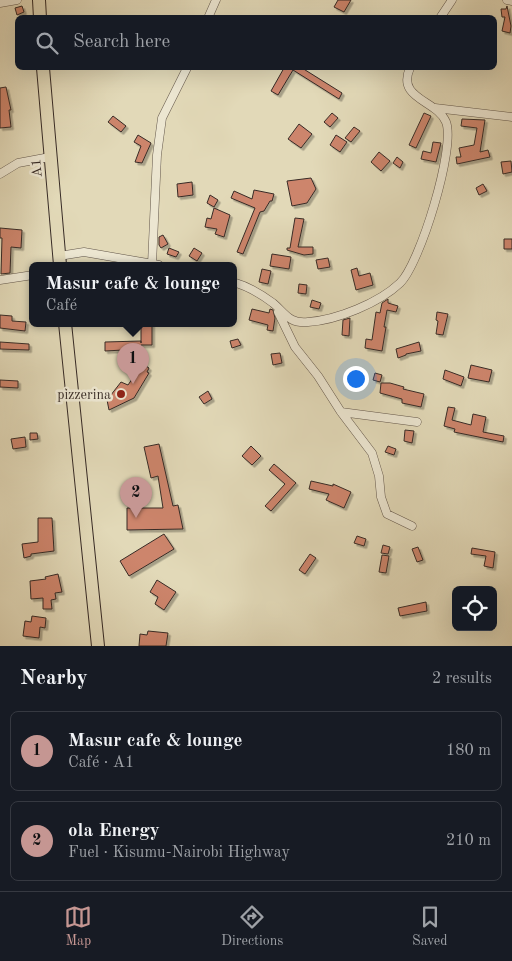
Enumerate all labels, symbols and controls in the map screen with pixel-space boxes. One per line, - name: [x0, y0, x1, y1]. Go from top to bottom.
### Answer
- search box: [15, 15, 497, 70]
- icon: search: [33, 29, 61, 57]
- text: Search here: [73, 33, 170, 52]
- street label: A1: [29, 158, 45, 178]
- popup: [29, 262, 237, 327]
- text: Masur cafe & lounge: [46, 275, 220, 294]
- text: Café: [46, 298, 77, 314]
- pin: 1: [117, 343, 149, 384]
- your location: [343, 366, 369, 392]
- place label: pizzerina: [57, 388, 111, 402]
- marker: pizzerina: [115, 388, 127, 400]
- pin: 2: [120, 477, 152, 518]
- map controls: [452, 586, 497, 631]
- button: locate: [452, 586, 497, 631]
- text: Nearby: [20, 668, 88, 689]
- text: 2 results: [432, 671, 492, 687]
- text: Masur cafe & lounge: [68, 732, 242, 751]
- text: 1: [32, 743, 42, 759]
- text: 180 m: [446, 743, 491, 759]
- text: Café · A1: [68, 755, 134, 771]
- text: ola Energy: [68, 822, 160, 841]
- text: 2: [32, 833, 42, 849]
- text: 210 m: [446, 833, 491, 849]
- text: Fuel · Kisumu-Nairobi Highway: [68, 845, 290, 861]
- tab: Map: [64, 903, 92, 950]
- tab: Directions: [221, 903, 283, 950]
- tab: Saved: [412, 903, 448, 950]

